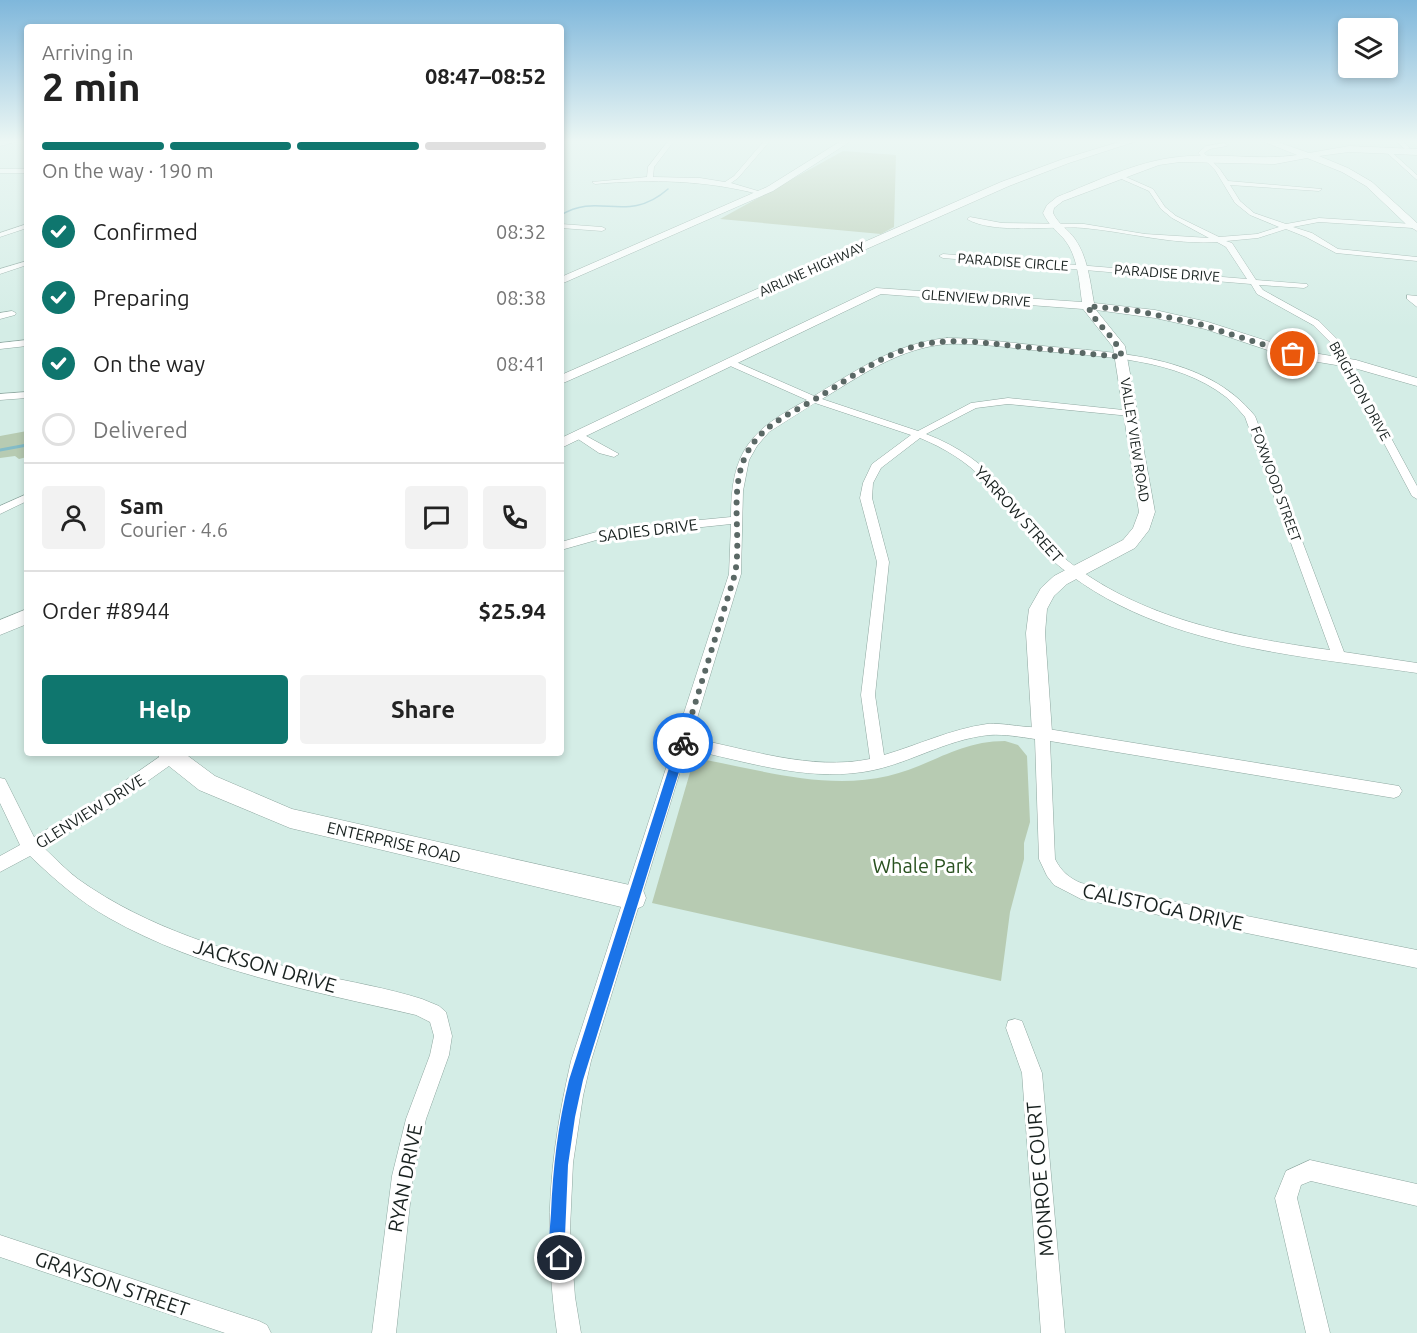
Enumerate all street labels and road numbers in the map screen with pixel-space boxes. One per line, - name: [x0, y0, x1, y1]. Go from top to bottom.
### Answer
- street label: AIRLINE HIGHWAY: [756, 238, 868, 300]
- street label: PARADISE CIRCLE: [957, 250, 1069, 274]
- street label: PARADISE DRIVE: [1114, 261, 1221, 285]
- street label: GLENVIEW DRIVE: [921, 286, 1031, 310]
- street label: BRIGHTON DRIVE: [1326, 339, 1394, 443]
- street label: VALLEY VIEW ROAD: [1117, 377, 1153, 503]
- street label: FOXWOOD STREET: [1248, 424, 1304, 544]
- street label: YARROW STREET: [971, 462, 1067, 566]
- street label: SADIES DRIVE: [597, 515, 699, 545]
- street label: GLENVIEW DRIVE: [32, 770, 148, 852]
- street label: ENTERPRISE ROAD: [325, 818, 463, 866]
- street label: CALISTOGA DRIVE: [1080, 878, 1246, 935]
- street label: JACKSON DRIVE: [191, 934, 339, 997]
- street label: MONROE COURT: [1021, 1100, 1058, 1258]
- street label: RYAN DRIVE: [383, 1122, 426, 1234]
- street label: GRAYSON STREET: [32, 1246, 192, 1321]

